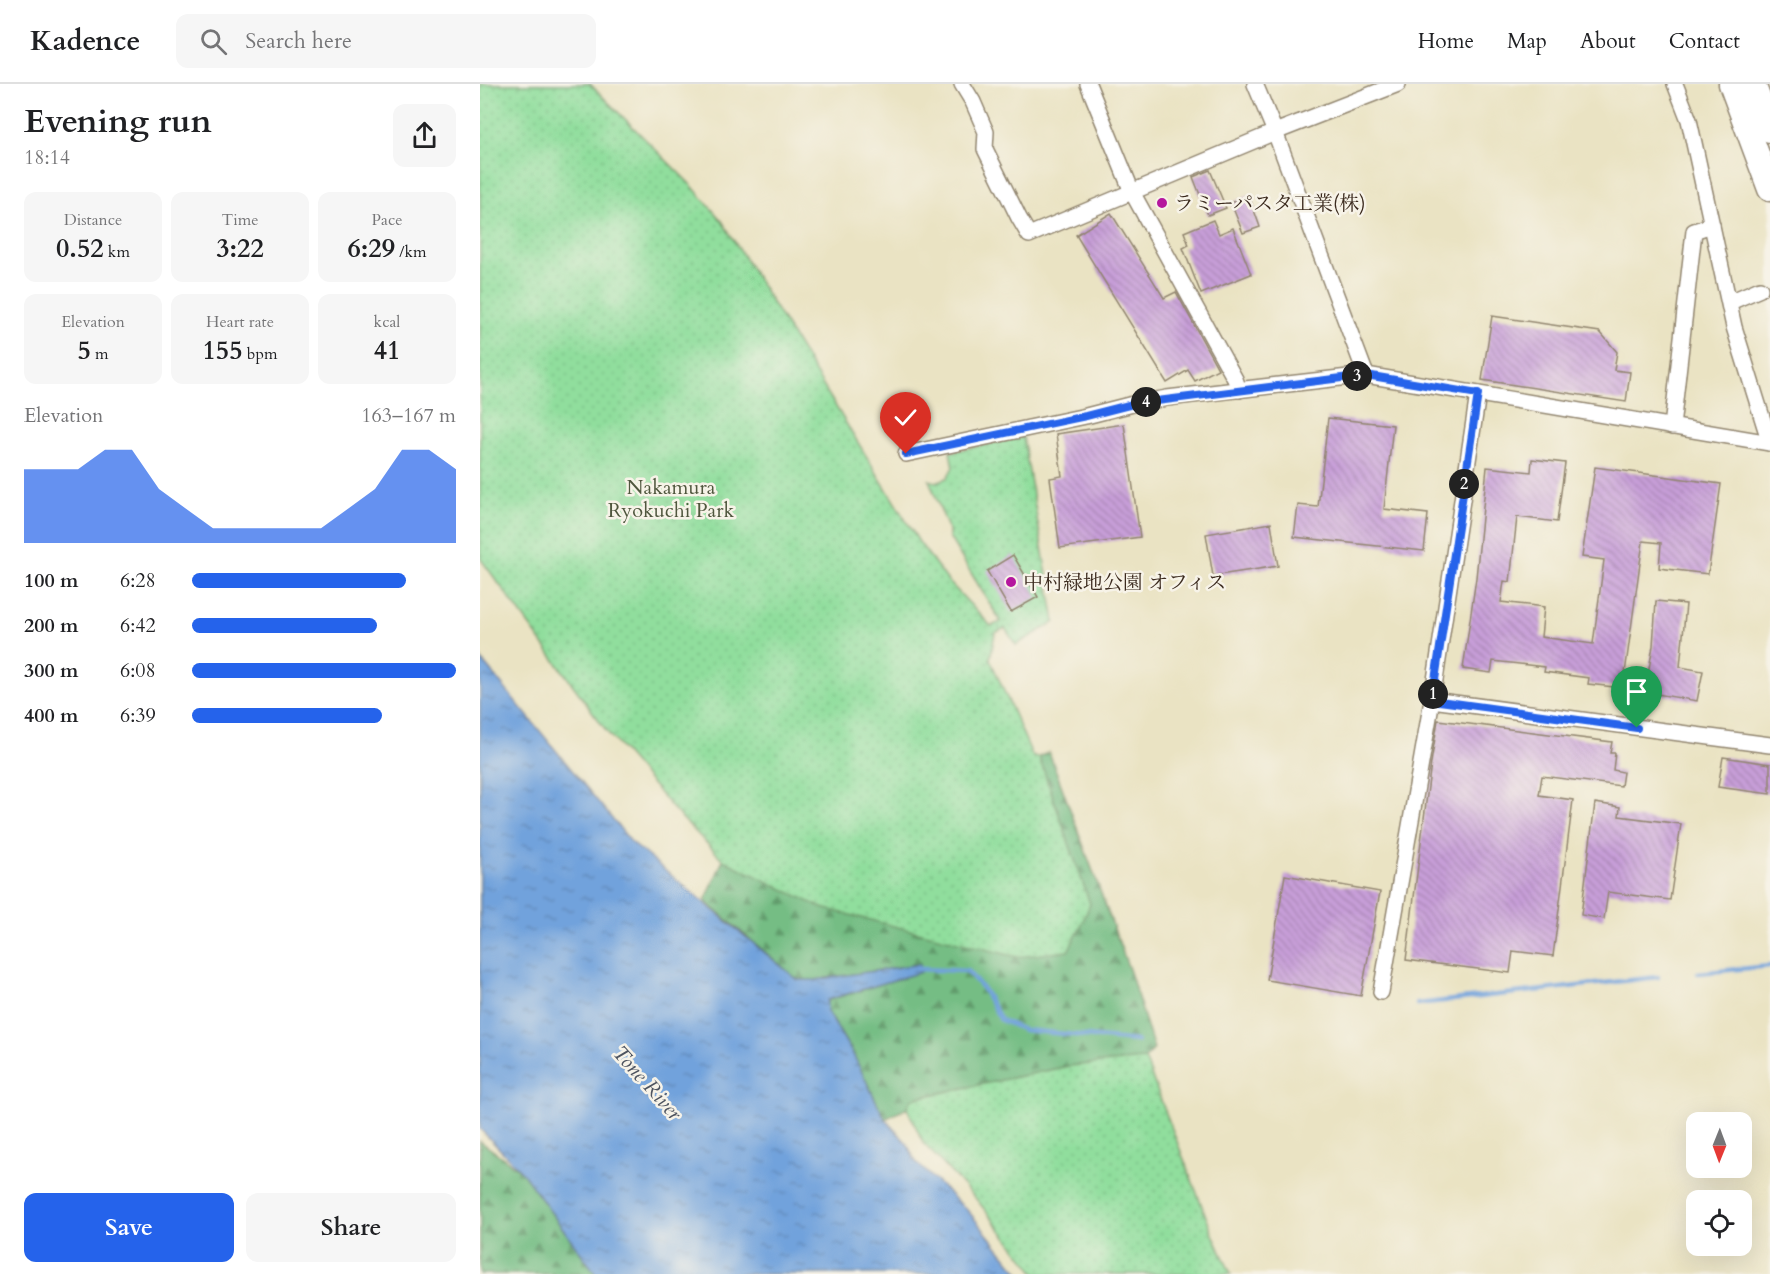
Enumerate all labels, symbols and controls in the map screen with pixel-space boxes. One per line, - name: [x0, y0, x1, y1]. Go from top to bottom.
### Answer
- search box: [176, 14, 596, 68]
- text: Kadence: [30, 22, 140, 60]
- icon: search: [197, 25, 230, 58]
- text: Search here: [245, 26, 352, 56]
- text: Home: [1418, 27, 1474, 56]
- text: Map: [1507, 27, 1547, 56]
- text: About: [1580, 27, 1636, 56]
- text: Contact: [1669, 27, 1740, 56]
- text: Evening run: [24, 99, 212, 144]
- button: share: [393, 104, 456, 167]
- text: 18:14: [24, 144, 70, 171]
- place label: ラミーパスタ工業(株): [1174, 190, 1366, 217]
- marker: ラミーパスタ工業(株): [1155, 196, 1169, 210]
- text: Distance: [64, 209, 122, 231]
- text: Time: [221, 209, 259, 231]
- text: Pace: [372, 209, 402, 231]
- text: 0.52: [56, 231, 104, 266]
- text: 3:22: [216, 231, 264, 266]
- text: 6:29: [347, 231, 395, 266]
- text: km: [104, 241, 130, 263]
- text: /km: [395, 241, 427, 263]
- text: Elevation: [61, 311, 125, 333]
- text: Heart rate: [206, 311, 274, 333]
- text: kcal: [374, 311, 400, 333]
- text: 5: [77, 333, 91, 368]
- text: 155: [203, 333, 243, 368]
- text: 41: [374, 333, 400, 368]
- text: m: [91, 343, 109, 365]
- text: bpm: [243, 343, 277, 365]
- pin: 3: [1342, 361, 1372, 391]
- text: 3: [1353, 365, 1361, 387]
- pin: 4: [1131, 387, 1161, 417]
- text: 4: [1142, 391, 1150, 413]
- pin: [880, 392, 931, 454]
- icon: check: [889, 401, 922, 434]
- text: Elevation: [24, 402, 103, 429]
- text: 163–167 m: [361, 402, 456, 429]
- pin: 2: [1449, 469, 1479, 499]
- text: 2: [1460, 473, 1468, 495]
- park label: Nakamura Ryokuchi Park: [608, 474, 735, 524]
- text: 100 m: [24, 567, 79, 594]
- text: 6:28: [120, 567, 156, 594]
- place label: 中村緑地公園 オフィス: [1023, 569, 1226, 596]
- marker: 中村緑地公園 オフィス: [1004, 575, 1018, 589]
- text: 200 m: [24, 612, 79, 639]
- text: 6:42: [120, 612, 156, 639]
- text: 300 m: [24, 657, 79, 684]
- text: 6:08: [120, 657, 156, 684]
- pin: [1611, 666, 1662, 728]
- icon: arrive: [1620, 675, 1653, 708]
- pin: 1: [1418, 679, 1448, 709]
- text: 1: [1429, 683, 1437, 705]
- text: 400 m: [24, 702, 79, 729]
- text: 6:39: [120, 702, 156, 729]
- water label: Tone River: [606, 1039, 689, 1127]
- north arrow: [1686, 1112, 1752, 1178]
- map controls: [1686, 1112, 1752, 1256]
- button: locate: [1686, 1190, 1752, 1256]
- button: Save: [24, 1193, 234, 1262]
- button: Share: [246, 1193, 456, 1262]

